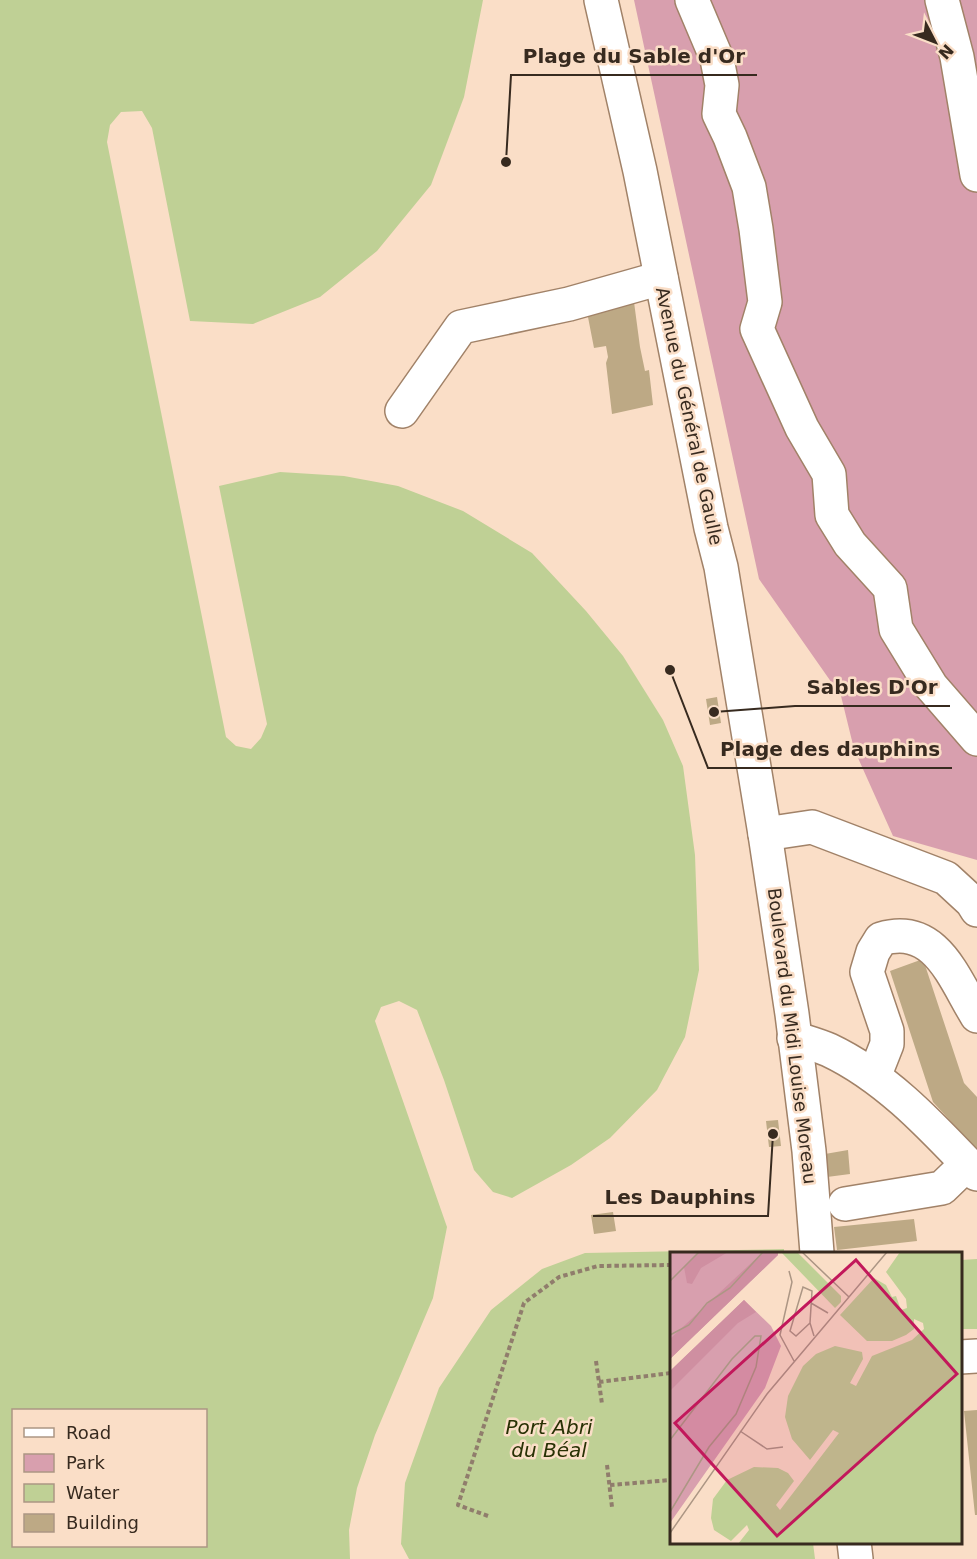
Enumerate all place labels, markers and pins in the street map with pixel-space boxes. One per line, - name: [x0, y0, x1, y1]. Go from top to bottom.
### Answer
- callout: Plage du Sable d'Or: [511, 37, 757, 75]
- callout: Sables D'Or: [795, 668, 950, 706]
- callout: Plage des dauphins: [708, 730, 952, 768]
- callout: Les Dauphins: [593, 1178, 768, 1216]

